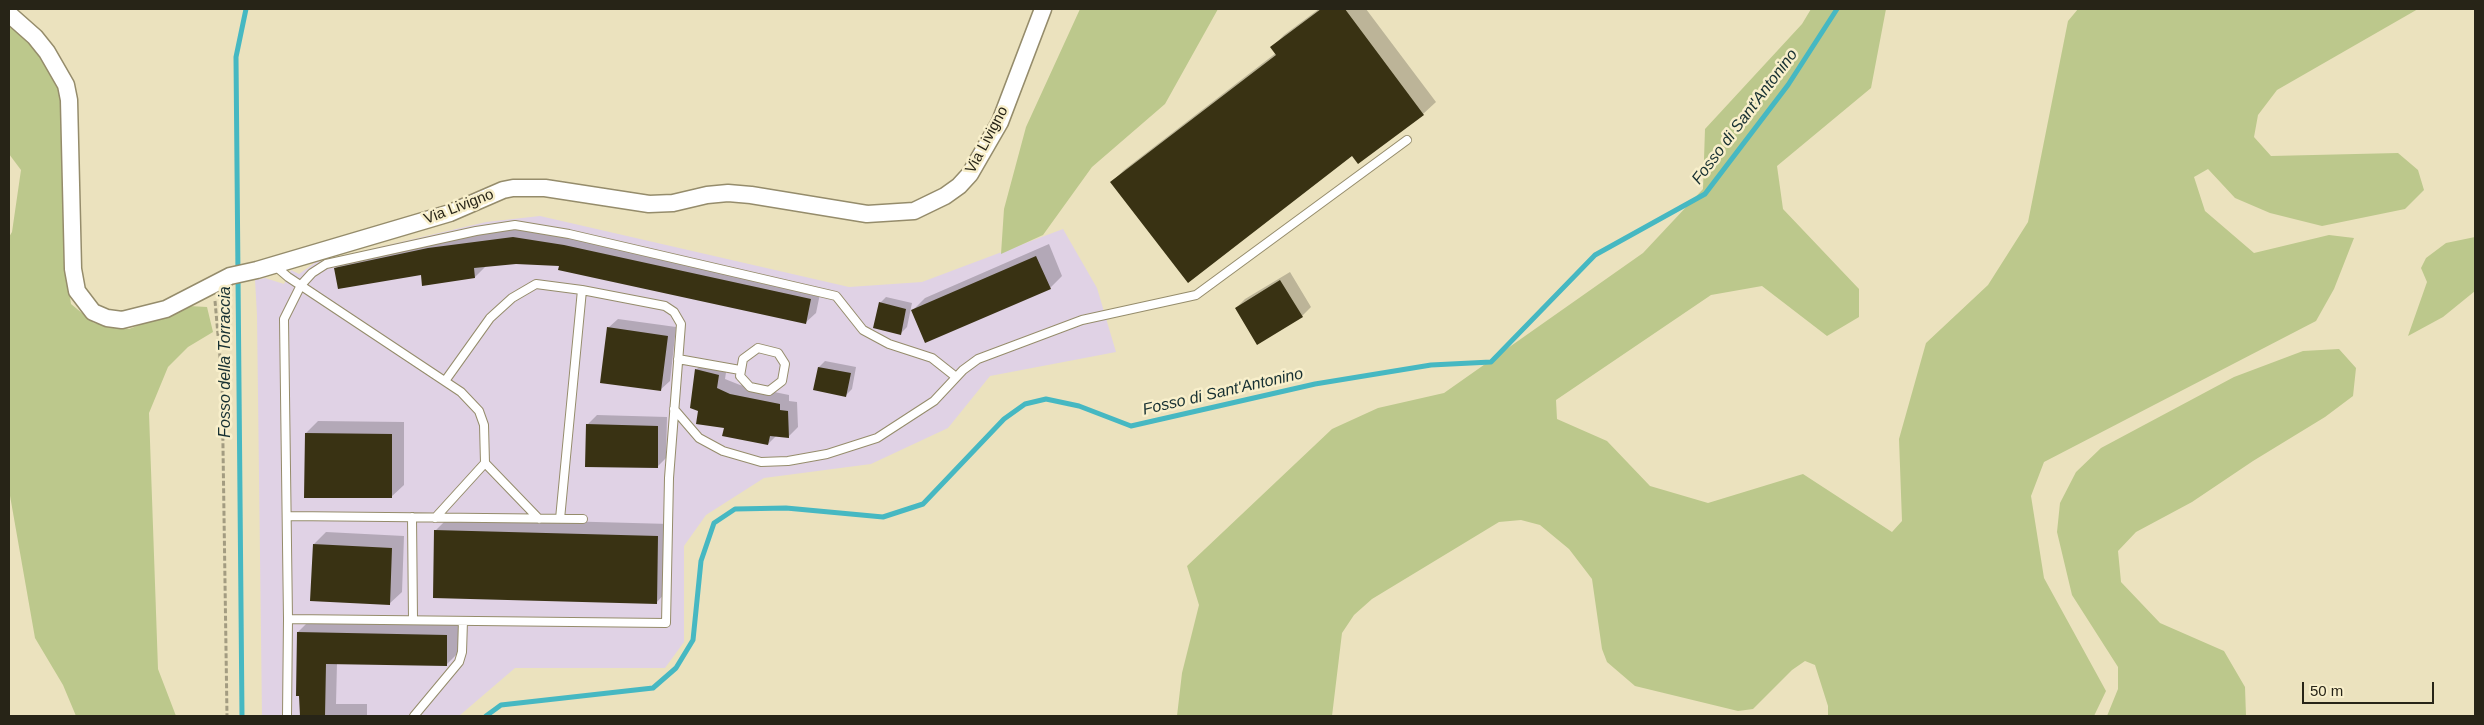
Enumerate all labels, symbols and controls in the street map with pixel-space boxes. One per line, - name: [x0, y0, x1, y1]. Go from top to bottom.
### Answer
- water label: Fosso di Sant'Antonino: [1688, 46, 1802, 188]
- street label: Via Livigno: [962, 103, 1012, 177]
- street label: Via Livigno: [422, 185, 496, 229]
- water label: Fosso della Torraccia: [216, 286, 236, 438]
- water label: Fosso di Sant'Antonino: [1141, 364, 1305, 420]
- scale bar: [2304, 672, 2436, 704]
- text: 50 m: [2310, 682, 2343, 699]

